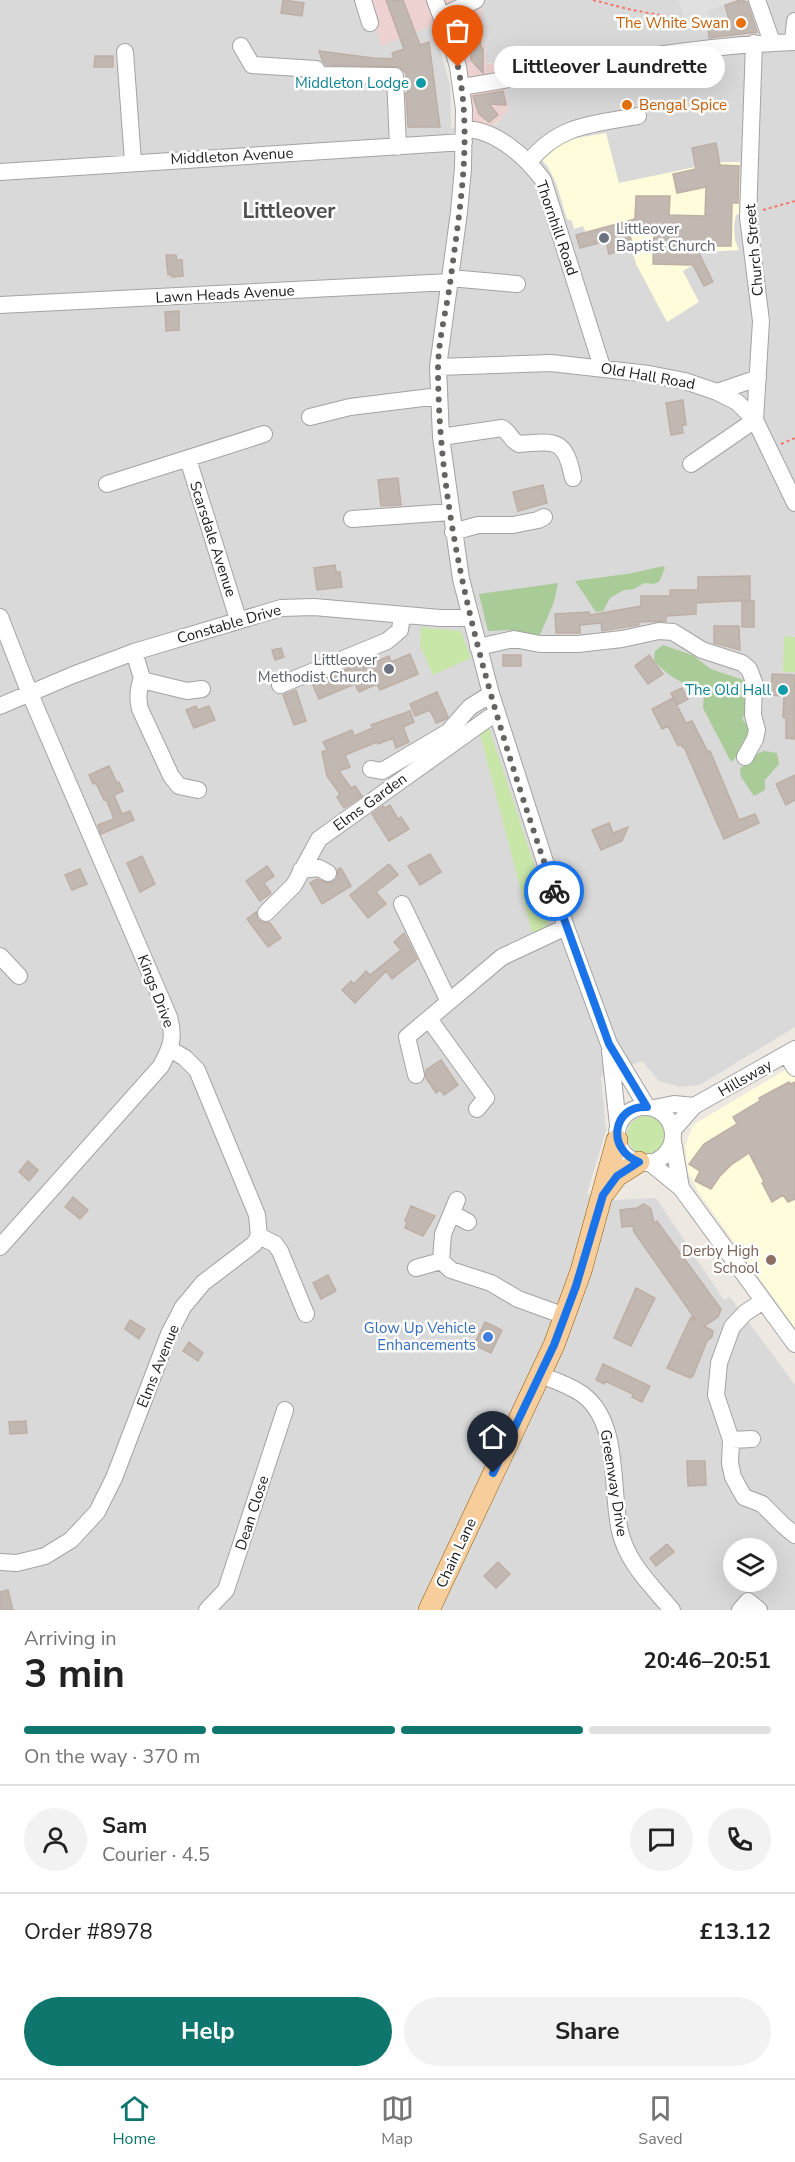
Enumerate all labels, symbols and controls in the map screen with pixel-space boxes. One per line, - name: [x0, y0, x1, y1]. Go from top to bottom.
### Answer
- pin: [432, 5, 483, 67]
- place label: The White Swan: [616, 13, 729, 33]
- icon: bag: [441, 14, 474, 47]
- marker: The White Swan: [734, 16, 748, 30]
- callout: Littleover Laundrette: [494, 46, 725, 88]
- text: Littleover Laundrette: [512, 53, 707, 80]
- place label: Middleton Lodge: [295, 73, 409, 93]
- marker: Middleton Lodge: [414, 76, 428, 90]
- place label: Bengal Spice: [639, 95, 727, 115]
- marker: Bengal Spice: [620, 98, 634, 112]
- street label: Middleton Avenue: [170, 143, 294, 169]
- street label: Thornhill Road: [531, 178, 583, 278]
- district label: Littleover: [242, 197, 336, 225]
- street label: Church Street: [740, 202, 768, 297]
- place label: Littleover Baptist Church: [616, 219, 716, 256]
- marker: Littleover Baptist Church: [597, 231, 611, 245]
- street label: Lawn Heads Avenue: [155, 280, 295, 308]
- street label: Old Hall Road: [599, 358, 697, 394]
- street label: Scarsdale Avenue: [185, 479, 241, 599]
- street label: Constable Drive: [175, 600, 283, 648]
- place label: Littleover Methodist Church: [258, 650, 378, 687]
- marker: Littleover Methodist Church: [382, 662, 396, 676]
- place label: The Old Hall: [685, 680, 772, 700]
- marker: The Old Hall: [776, 683, 790, 697]
- street label: Elms Garden: [329, 768, 411, 836]
- courier: [524, 861, 584, 921]
- icon: bike: [538, 875, 571, 908]
- street label: Kings Drive: [133, 952, 179, 1030]
- street label: Hillsway: [715, 1054, 776, 1101]
- place label: Derby High School: [682, 1241, 760, 1278]
- marker: Derby High School: [764, 1253, 778, 1267]
- place label: Glow Up Vehicle Enhancements: [364, 1318, 476, 1355]
- street label: Elms Avenue: [132, 1321, 184, 1411]
- marker: Glow Up Vehicle Enhancements: [481, 1330, 495, 1344]
- pin: [467, 1411, 518, 1473]
- icon: home: [476, 1420, 509, 1453]
- street label: Greenway Drive: [596, 1428, 632, 1538]
- street label: Dean Close: [231, 1473, 273, 1553]
- street label: Chain Lane: [431, 1515, 481, 1591]
- map controls: [723, 1538, 777, 1592]
- button: layers: [723, 1538, 777, 1592]
- text: Arriving in: [24, 1625, 117, 1652]
- text: 20:46–20:51: [643, 1646, 771, 1676]
- text: 3 min: [24, 1648, 125, 1701]
- text: On the way · 370 m: [24, 1743, 200, 1770]
- button: person: [24, 1808, 87, 1871]
- button: chat: [630, 1808, 693, 1871]
- button: phone: [708, 1808, 771, 1871]
- text: Sam: [102, 1811, 147, 1841]
- text: Courier · 4.5: [102, 1841, 210, 1868]
- text: Order #8978: [24, 1917, 153, 1947]
- text: £13.12: [700, 1917, 771, 1947]
- button: Help: [24, 1997, 392, 2066]
- button: Share: [404, 1997, 771, 2066]
- tab: Home: [112, 2092, 156, 2150]
- tab: Map: [381, 2092, 414, 2150]
- tab: Saved: [638, 2092, 683, 2150]

